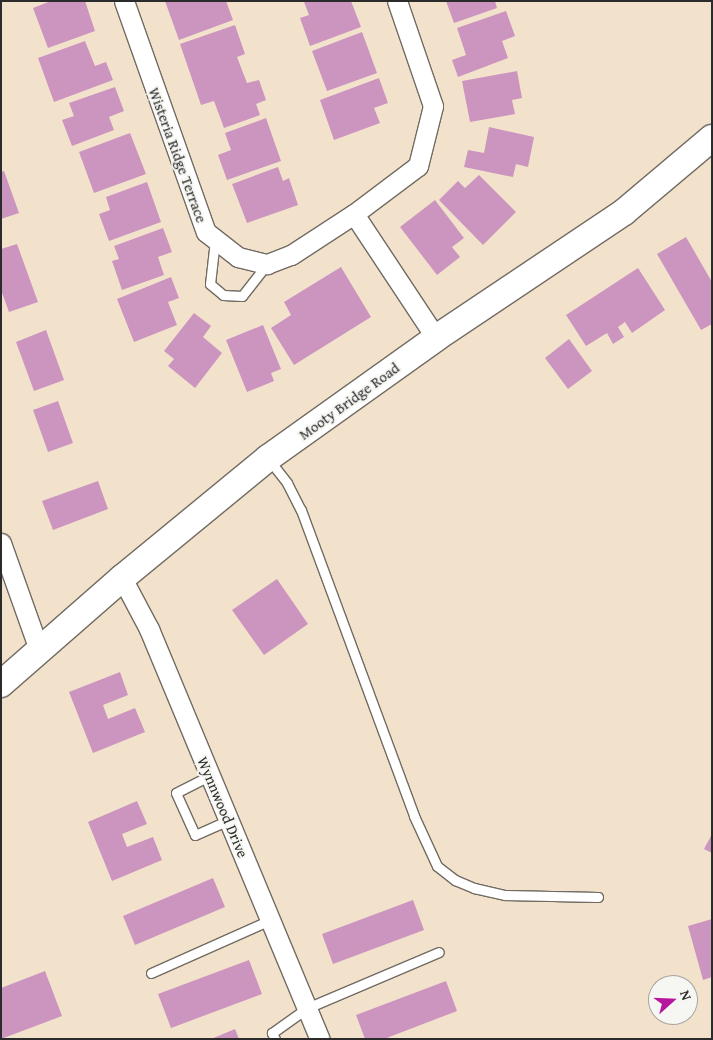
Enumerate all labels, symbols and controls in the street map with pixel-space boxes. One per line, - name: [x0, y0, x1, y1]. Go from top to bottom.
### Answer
- street label: Wisteria Ridge Terrace: [145, 85, 211, 225]
- street label: Mooty Bridge Road: [295, 359, 403, 443]
- street label: Wynnwood Drive: [194, 754, 252, 860]
- north arrow: [648, 975, 698, 1025]
- text: N: [675, 987, 697, 1003]

